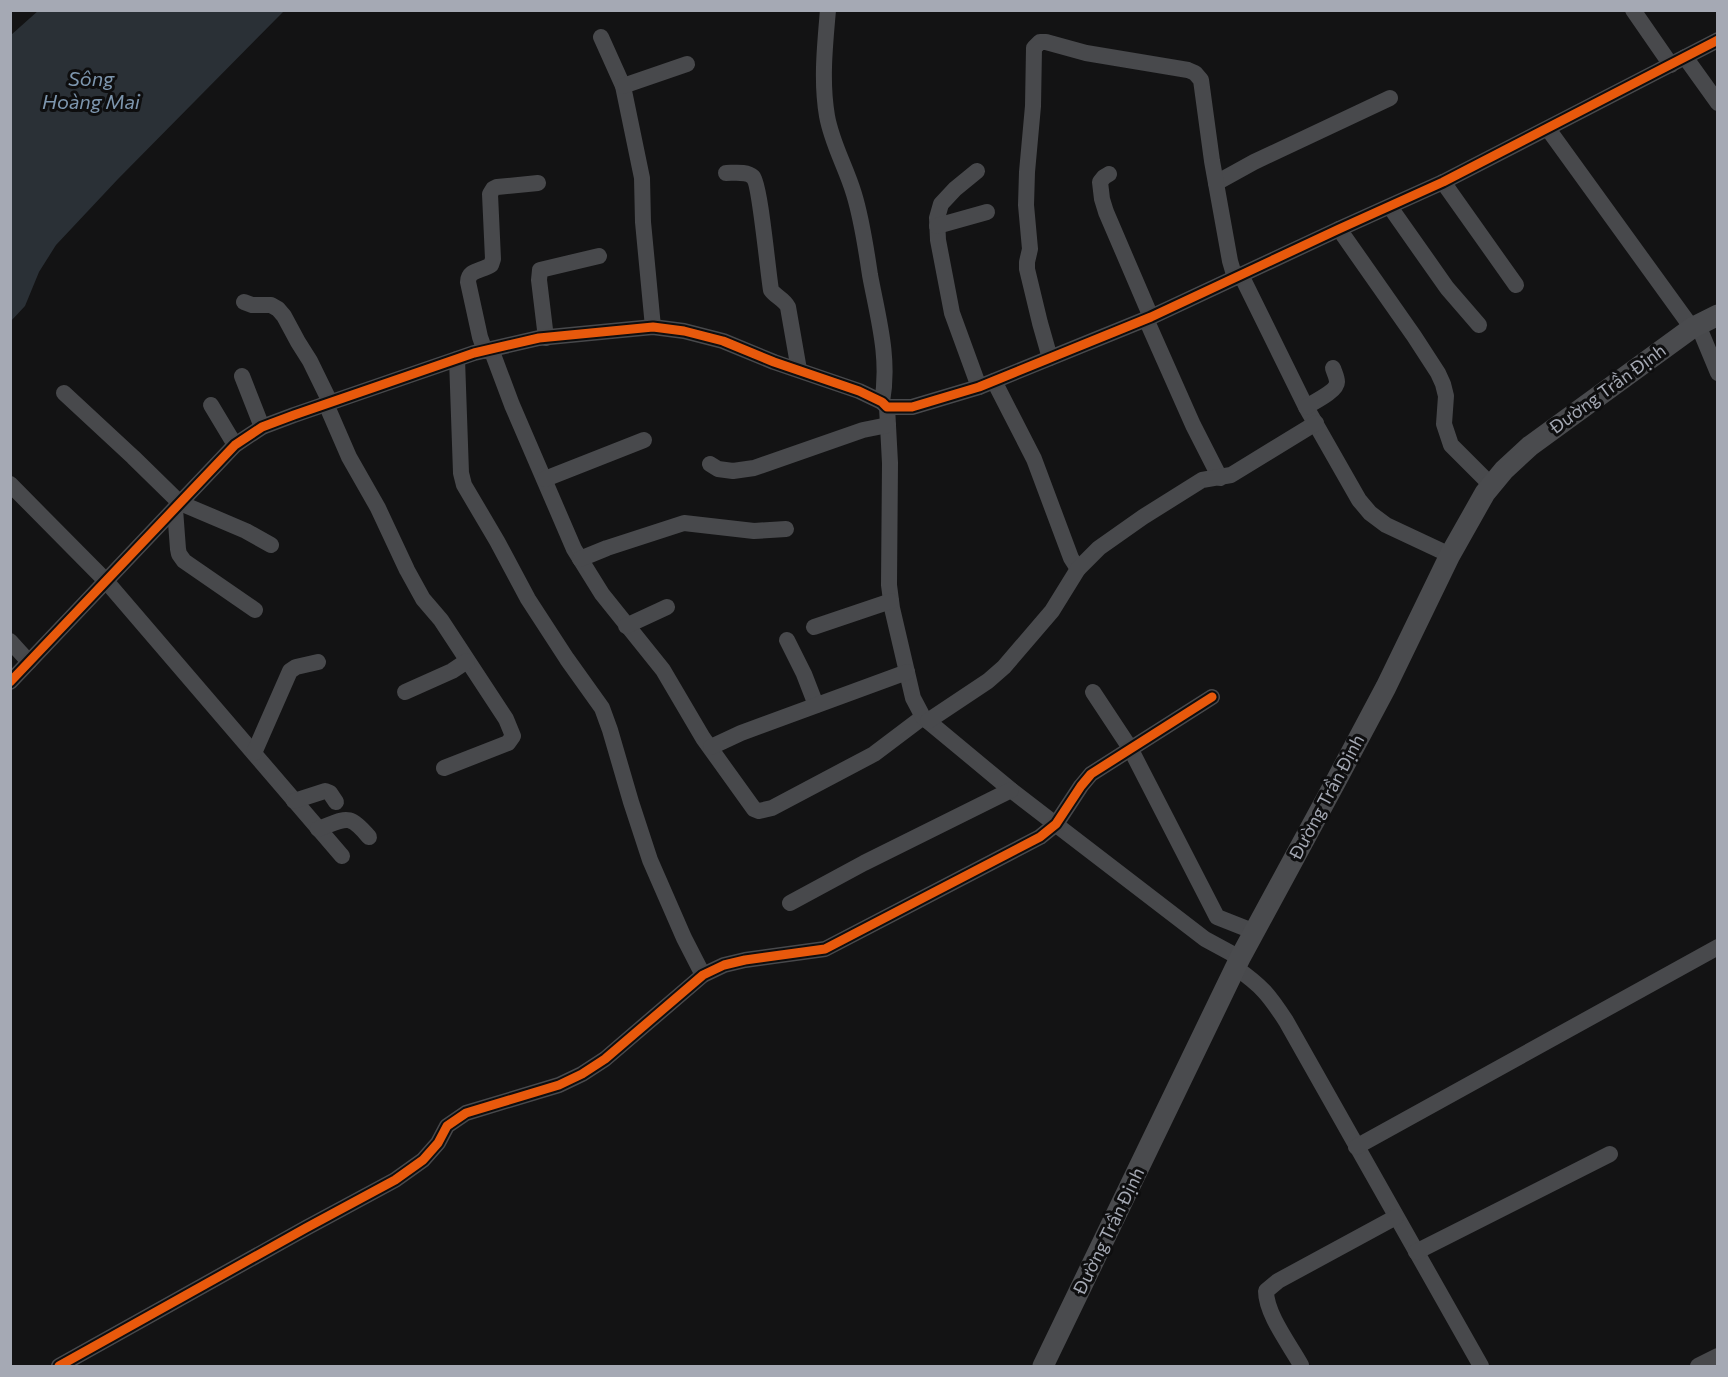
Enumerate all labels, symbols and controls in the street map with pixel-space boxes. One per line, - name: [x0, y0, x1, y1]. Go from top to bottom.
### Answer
- water label: Sông Hoàng Mai: [42, 66, 141, 113]
- street label: Đường Trần Định: [1544, 339, 1670, 438]
- street label: Đường Trần Định: [1283, 730, 1368, 864]
- street label: Đường Trần Định: [1067, 1164, 1148, 1298]

